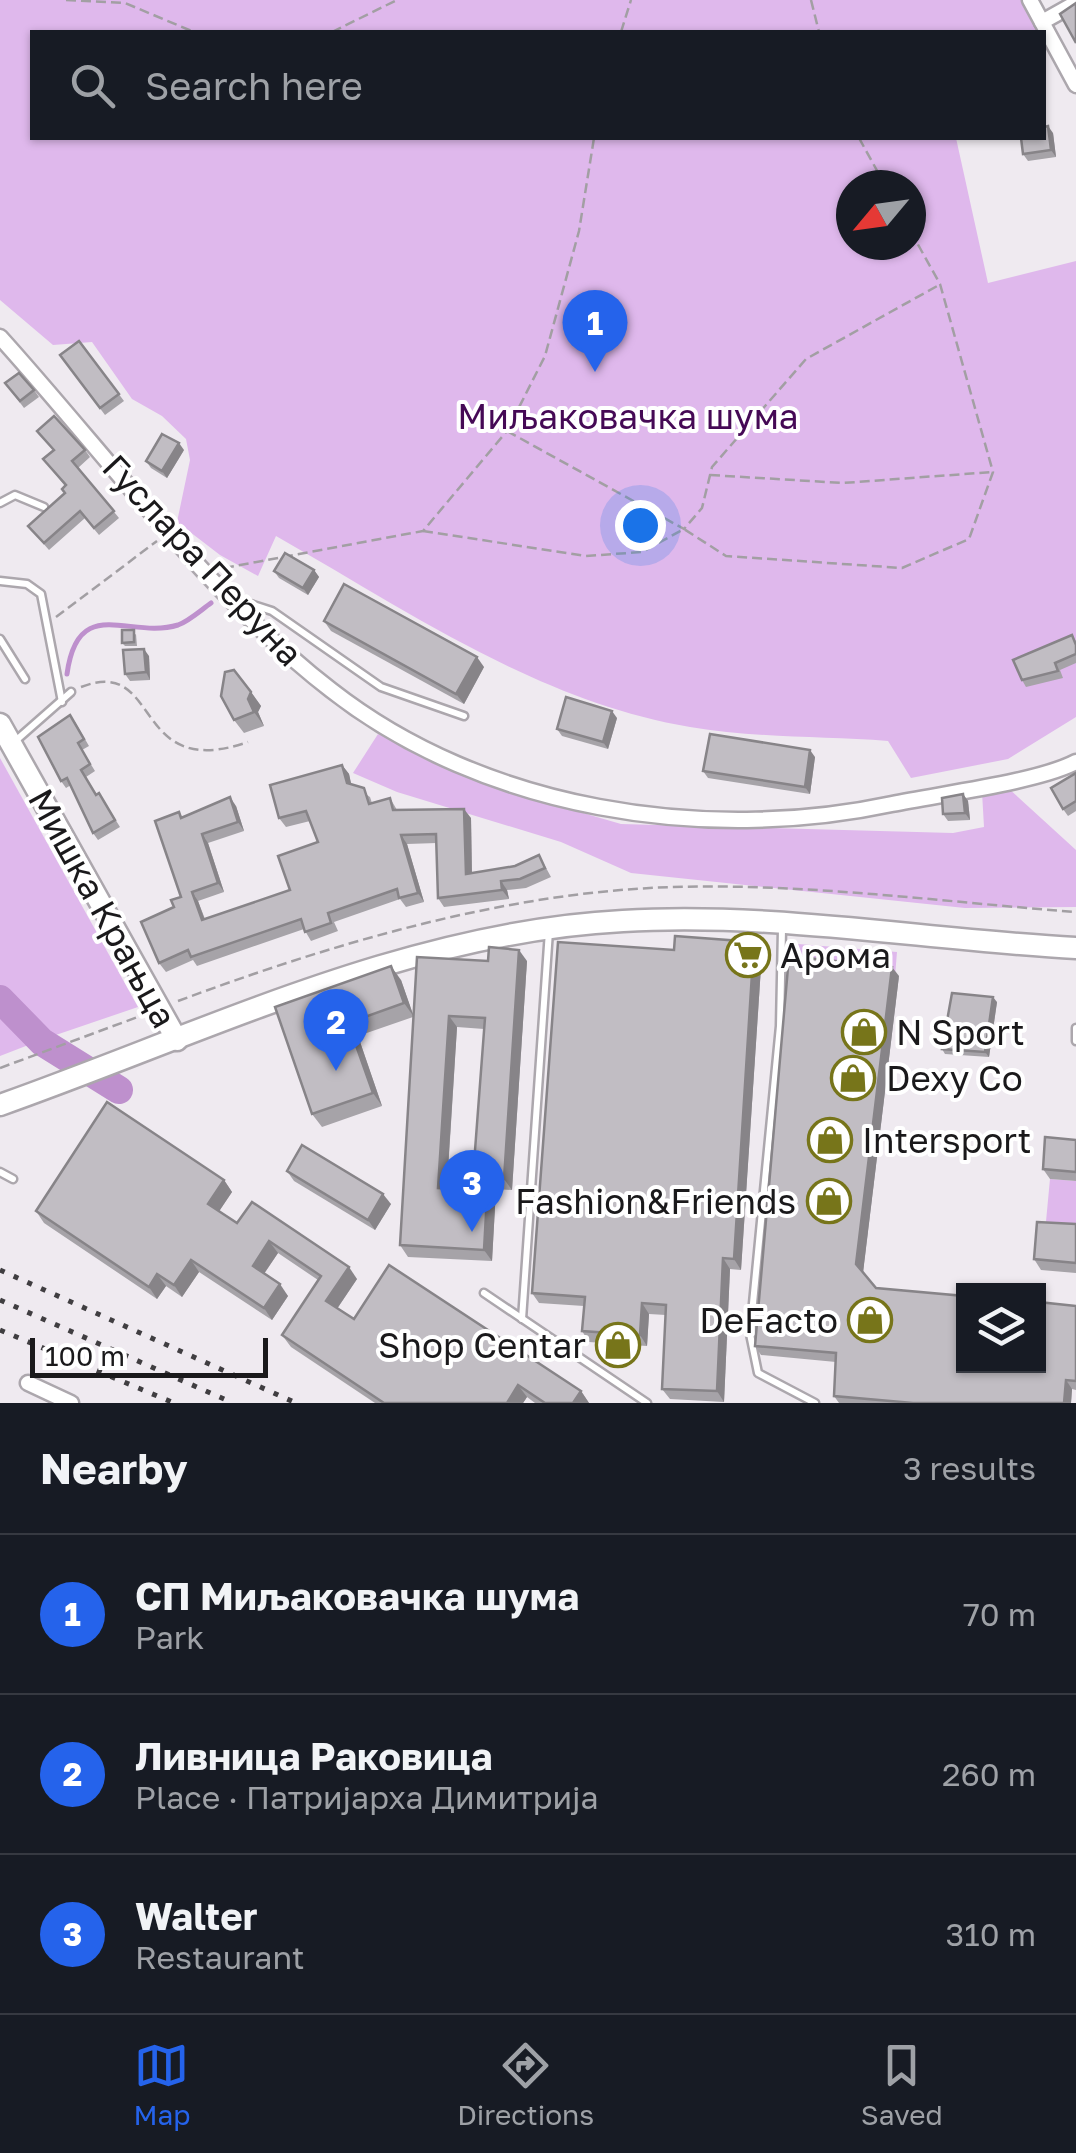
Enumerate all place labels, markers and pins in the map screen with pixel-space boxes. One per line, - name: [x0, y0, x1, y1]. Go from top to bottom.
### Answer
- pin: 1: [562, 290, 628, 372]
- supermarket icon: Арома: [725, 932, 771, 978]
- place label: Арома: [780, 934, 891, 976]
- pin: 2: [304, 988, 368, 1071]
- shop icon: N Sport: [841, 1009, 887, 1055]
- place label: N Sport: [896, 1011, 1025, 1053]
- shop icon: Dexy Co: [830, 1055, 876, 1101]
- place label: Dexy Co: [886, 1057, 1023, 1099]
- shop icon: Intersport: [807, 1117, 853, 1163]
- place label: Intersport: [862, 1119, 1032, 1161]
- pin: 3: [440, 1150, 504, 1232]
- shop icon: Fashion&Friends: [806, 1178, 852, 1224]
- place label: Fashion&Friends: [515, 1180, 796, 1222]
- shop icon: DeFacto: [847, 1297, 893, 1343]
- place label: DeFacto: [699, 1299, 838, 1341]
- shop icon: Shop Centar: [595, 1322, 641, 1368]
- place label: Shop Centar: [378, 1324, 586, 1366]

